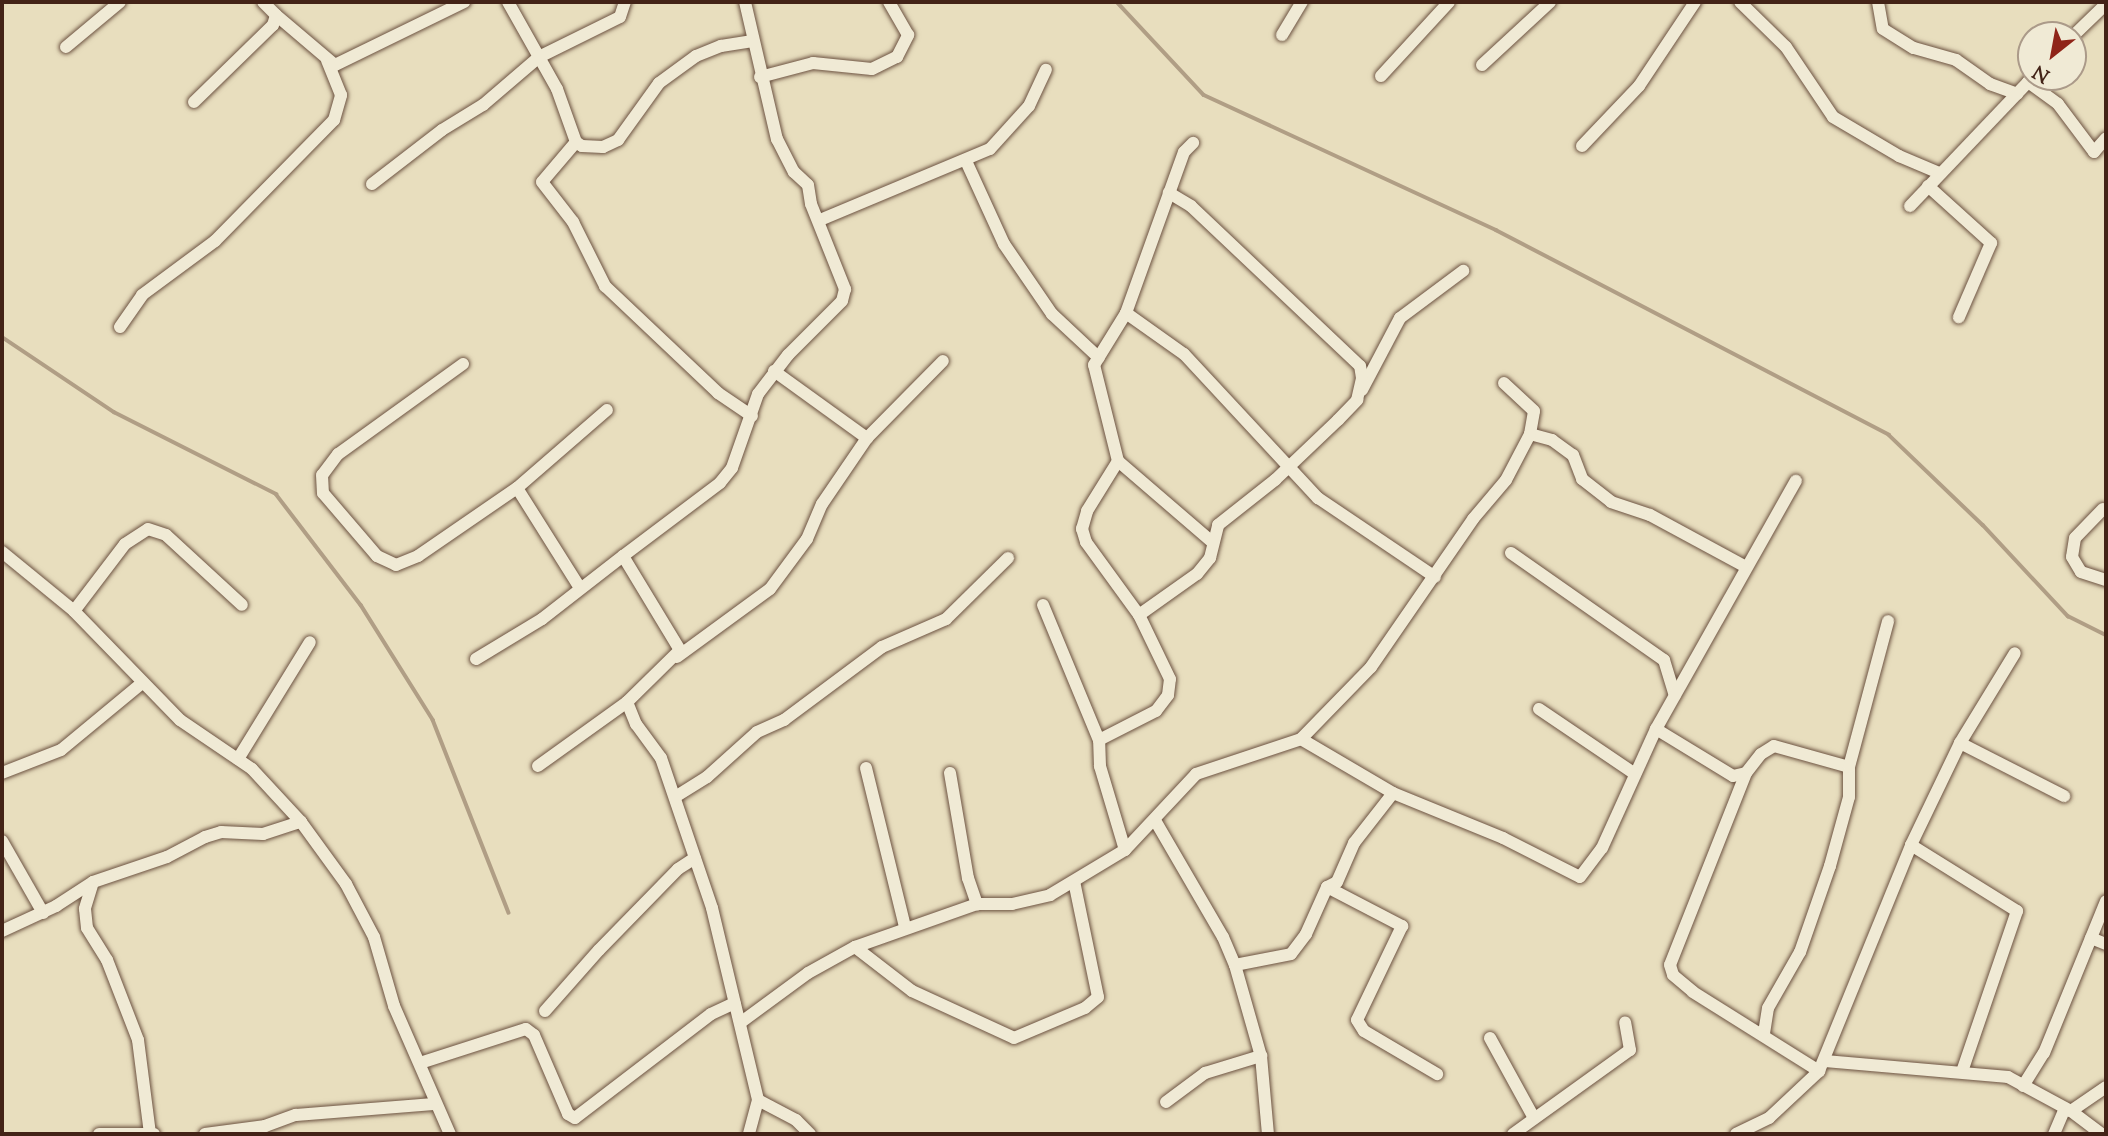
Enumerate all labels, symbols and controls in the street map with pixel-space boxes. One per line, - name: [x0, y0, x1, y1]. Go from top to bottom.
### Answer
- north arrow: [2017, 21, 2087, 91]
- text: N: [2029, 57, 2055, 88]

